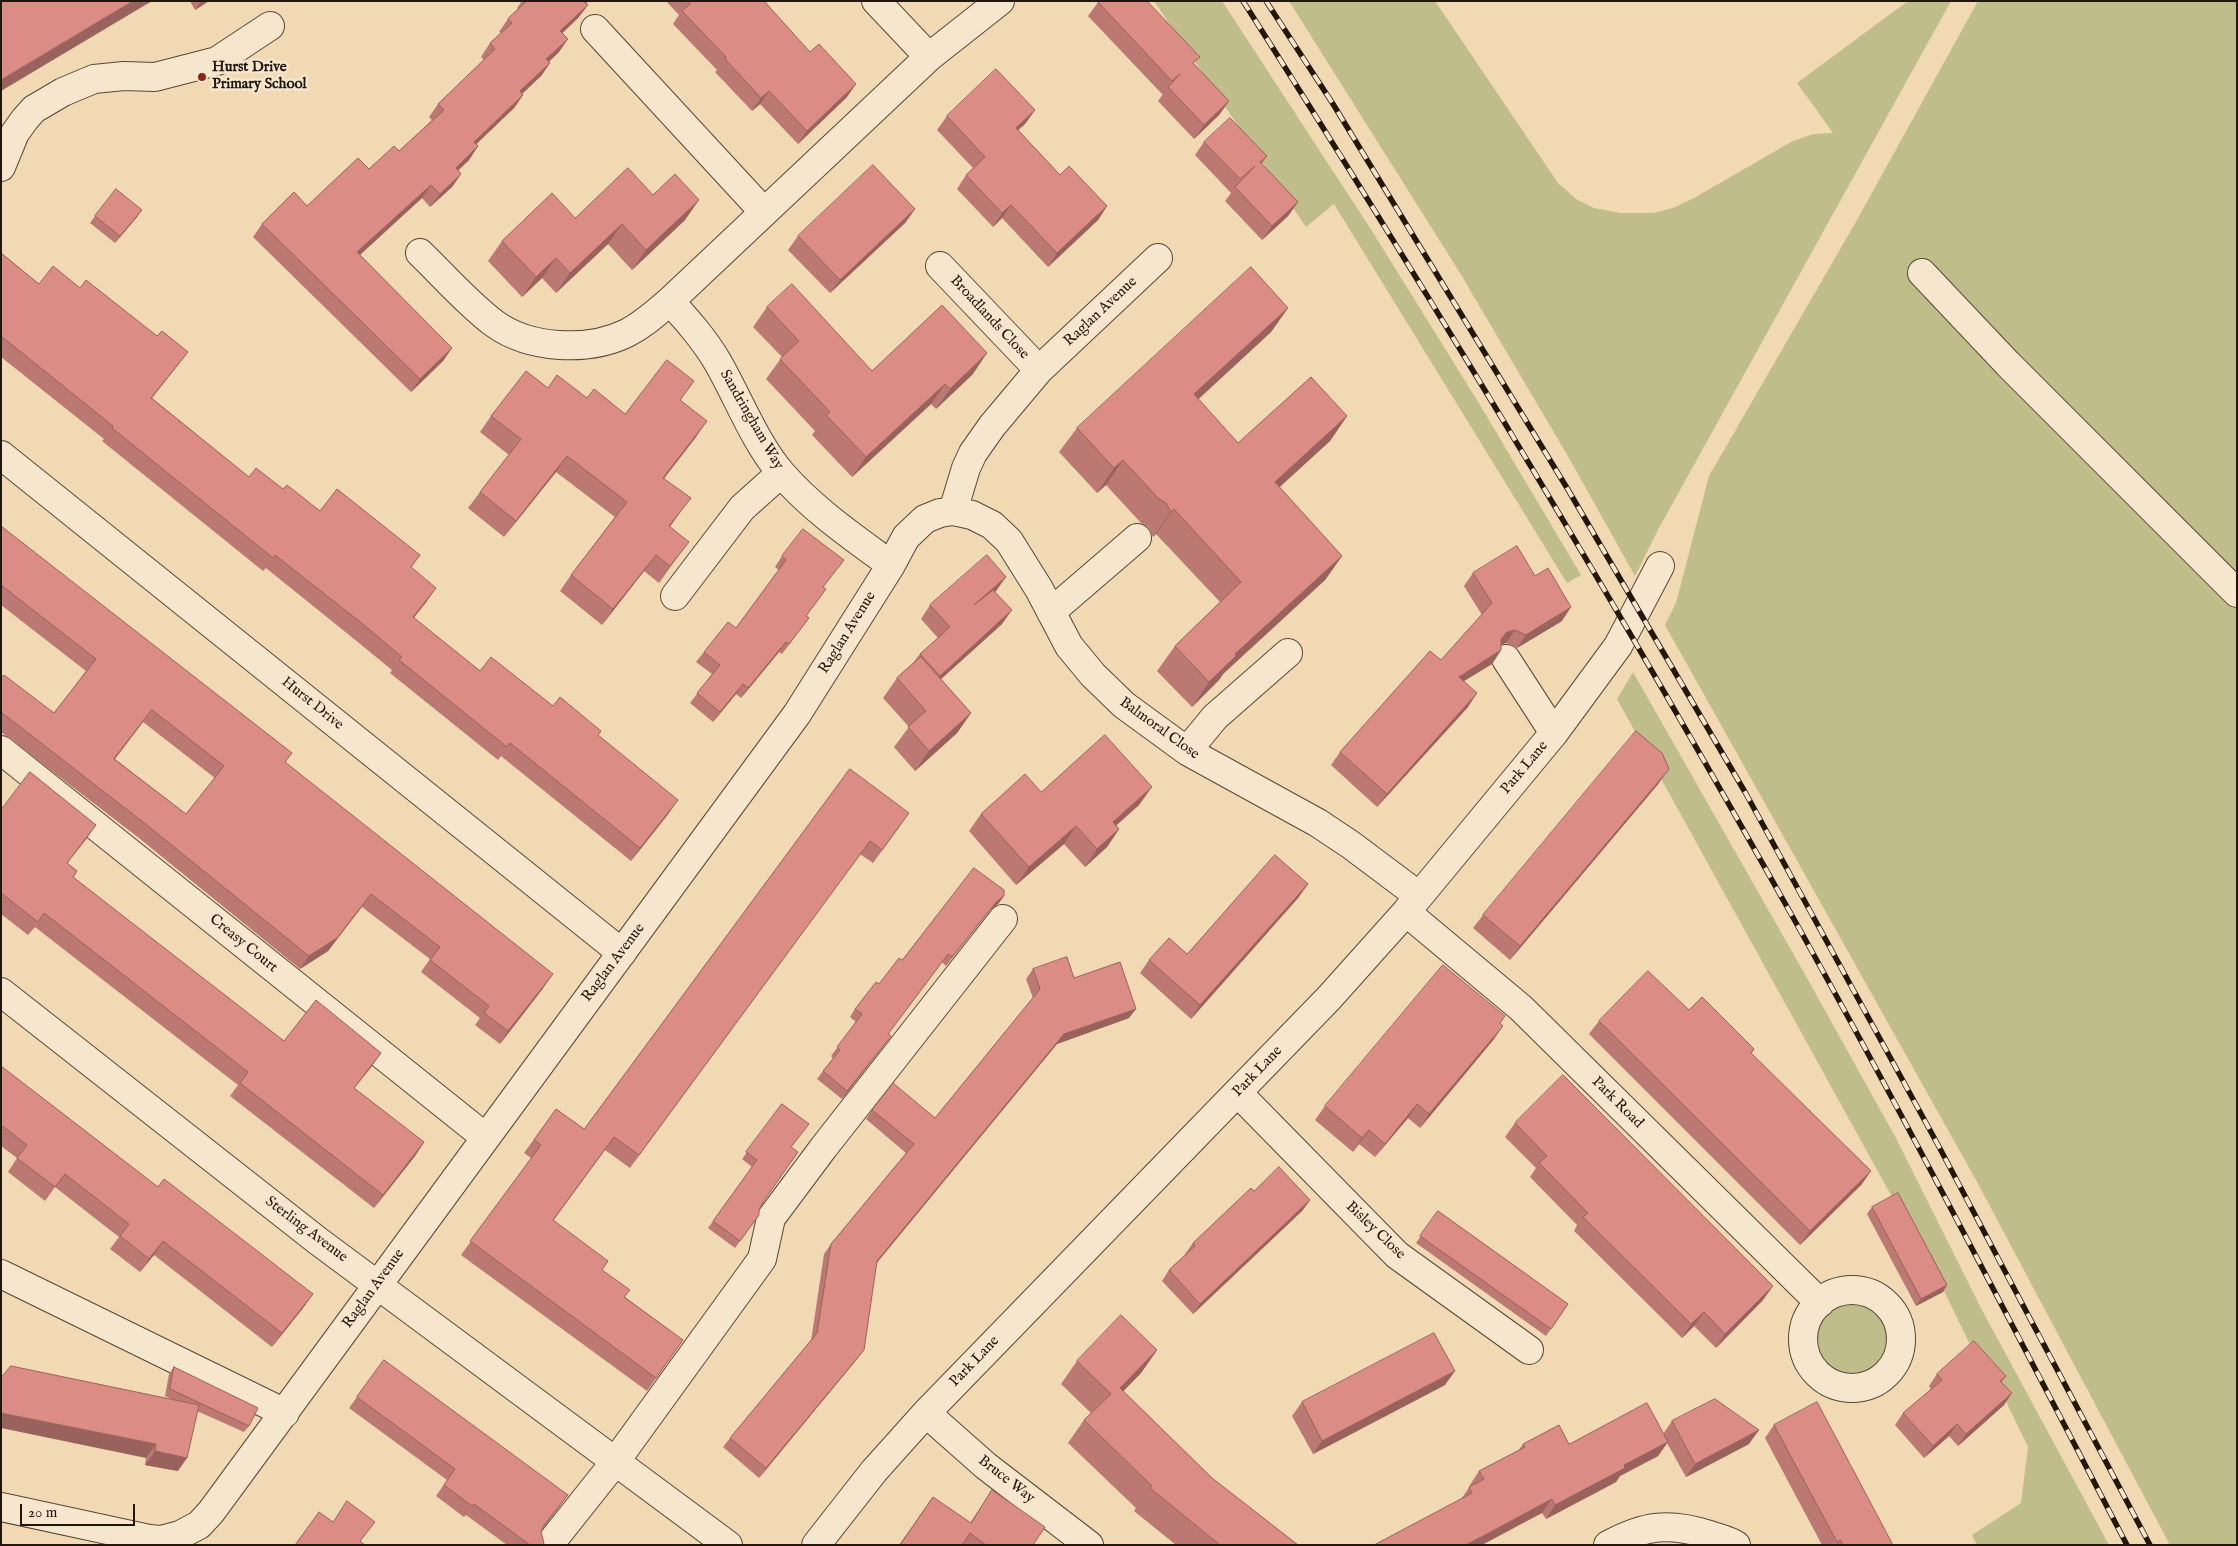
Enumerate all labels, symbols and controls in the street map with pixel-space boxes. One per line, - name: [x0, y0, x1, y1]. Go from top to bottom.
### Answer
- place label: Hurst Drive Primary School: [212, 59, 307, 94]
- marker: Hurst Drive Primary School: [196, 71, 208, 83]
- street label: Broadlands Close: [946, 272, 1032, 364]
- street label: Raglan Avenue: [1061, 273, 1141, 351]
- street label: Sandringham Way: [715, 367, 787, 473]
- street label: Raglan Avenue: [816, 589, 880, 677]
- street label: Hurst Drive: [277, 674, 347, 734]
- street label: Balmoral Close: [1116, 694, 1202, 764]
- street label: Park Lane: [1498, 738, 1552, 798]
- street label: Creasy Court: [205, 911, 281, 977]
- street label: Raglan Avenue: [579, 920, 649, 1006]
- street label: Park Lane: [1229, 1043, 1287, 1101]
- street label: Park Road: [1587, 1073, 1647, 1133]
- street label: Sterling Avenue: [261, 1193, 351, 1267]
- street label: Bisley Close: [1341, 1198, 1409, 1264]
- street label: Raglan Avenue: [339, 1246, 409, 1332]
- street label: Park Lane: [946, 1333, 1004, 1391]
- street label: Bruce Way: [974, 1452, 1038, 1508]
- scale bar: [22, 1494, 138, 1526]
- text: 20 m: [28, 1503, 57, 1522]

